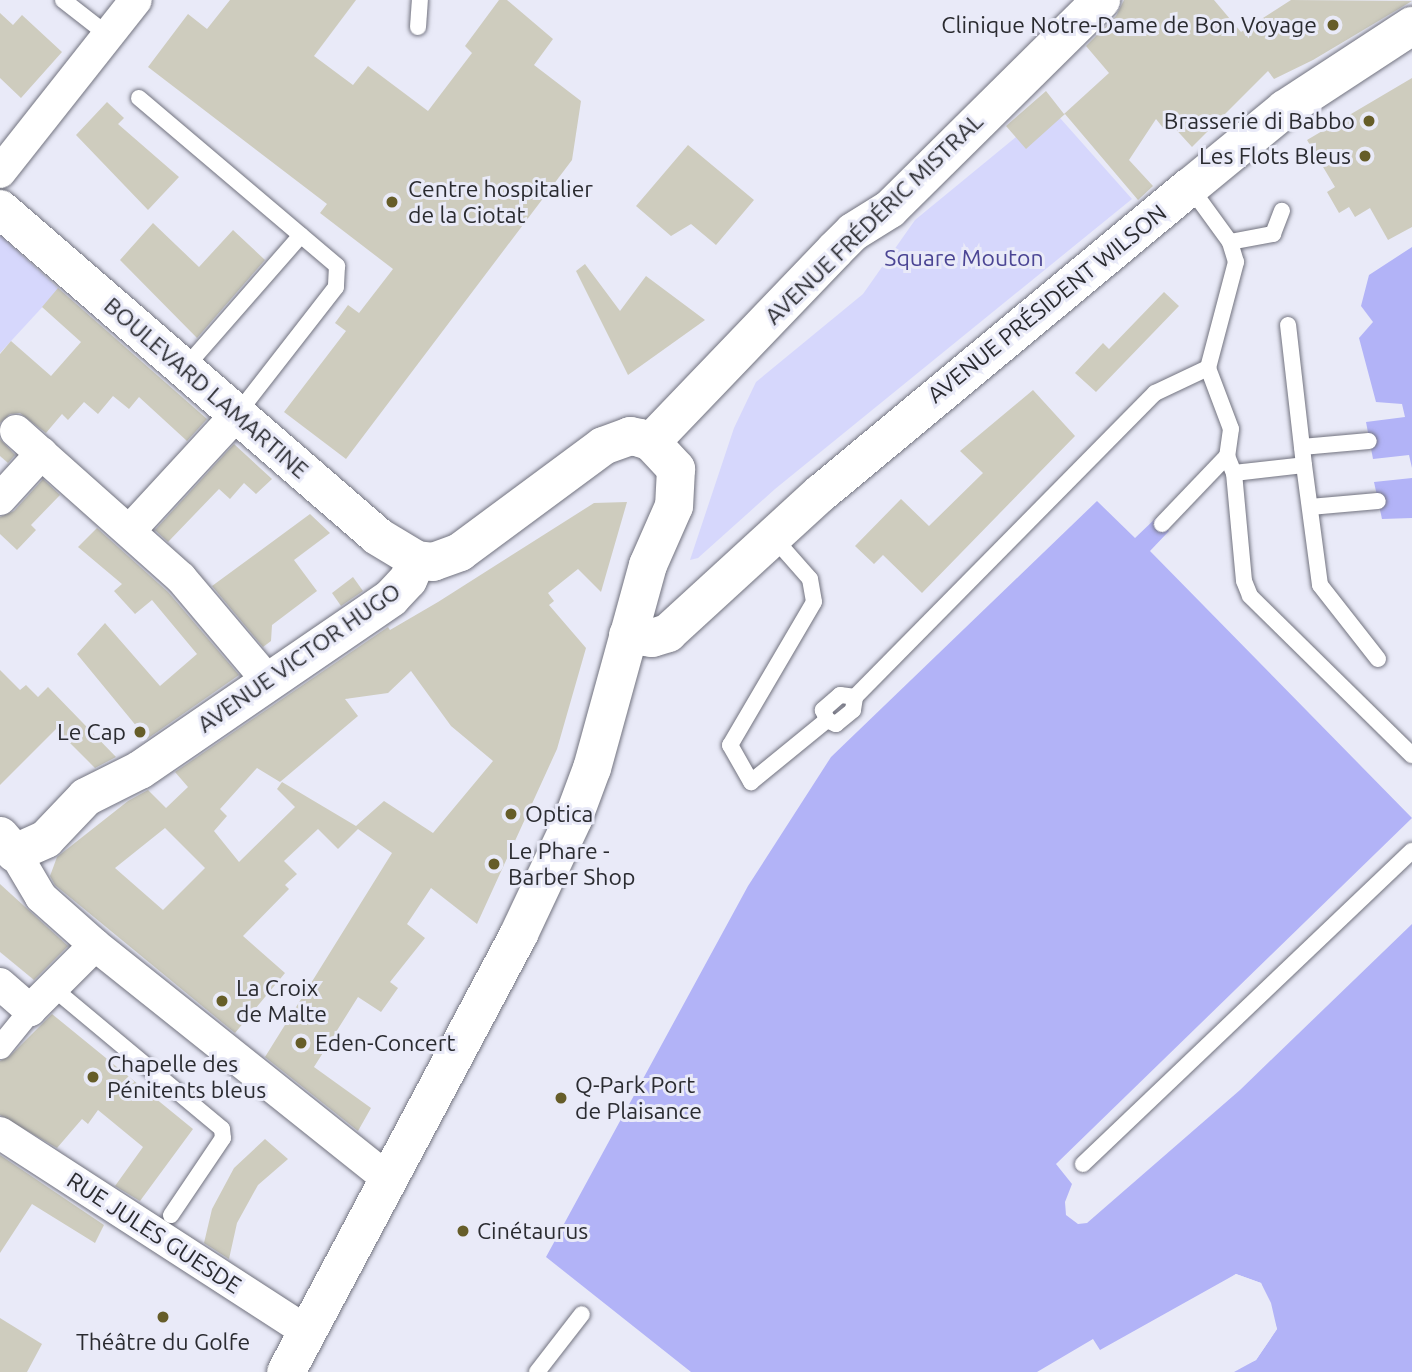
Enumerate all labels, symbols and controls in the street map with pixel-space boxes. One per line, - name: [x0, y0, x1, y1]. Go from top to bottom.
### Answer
- place label: Clinique Notre-Dame de Bon Voyage: [941, 11, 1317, 39]
- marker: Clinique Notre-Dame de Bon Voyage: [1323, 15, 1343, 35]
- place label: Brasserie di Babbo: [1164, 107, 1355, 135]
- street label: AVENUE FRÉDÉRIC MISTRAL: [759, 108, 989, 330]
- marker: Brasserie di Babbo: [1361, 113, 1377, 129]
- place label: Les Flots Bleus: [1199, 142, 1351, 170]
- marker: Les Flots Bleus: [1357, 148, 1373, 164]
- place label: Centre hospitalier de la Ciotat: [408, 175, 593, 229]
- marker: Centre hospitalier de la Ciotat: [382, 192, 402, 212]
- street label: AVENUE PRÉSIDENT WILSON: [922, 199, 1172, 409]
- park label: Square Mouton: [884, 244, 1044, 272]
- street label: BOULEVARD LAMARTINE: [98, 292, 314, 484]
- street label: AVENUE VICTOR HUGO: [192, 578, 406, 738]
- place label: Le Cap: [57, 718, 126, 746]
- marker: Le Cap: [132, 724, 148, 740]
- place label: Optica: [525, 800, 593, 828]
- marker: Optica: [503, 806, 519, 822]
- place label: Le Phare - Barber Shop: [508, 837, 635, 891]
- marker: Le Phare - Barber Shop: [486, 856, 502, 872]
- place label: La Croix de Malte: [236, 974, 327, 1028]
- marker: La Croix de Malte: [214, 993, 230, 1009]
- place label: Eden-Concert: [315, 1029, 455, 1057]
- marker: Eden-Concert: [293, 1035, 309, 1051]
- place label: Chapelle des Pénitents bleus: [107, 1050, 266, 1104]
- marker: Chapelle des Pénitents bleus: [85, 1069, 101, 1085]
- place label: Q-Park Port de Plaisance: [575, 1071, 702, 1125]
- marker: Q-Park Port de Plaisance: [553, 1090, 569, 1106]
- street label: RUE JULES GUESDE: [62, 1166, 246, 1300]
- place label: Cinétaurus: [477, 1217, 588, 1245]
- marker: Cinétaurus: [455, 1223, 471, 1239]
- marker: Théâtre du Golfe: [155, 1309, 171, 1325]
- place label: Théâtre du Golfe: [76, 1328, 250, 1356]

